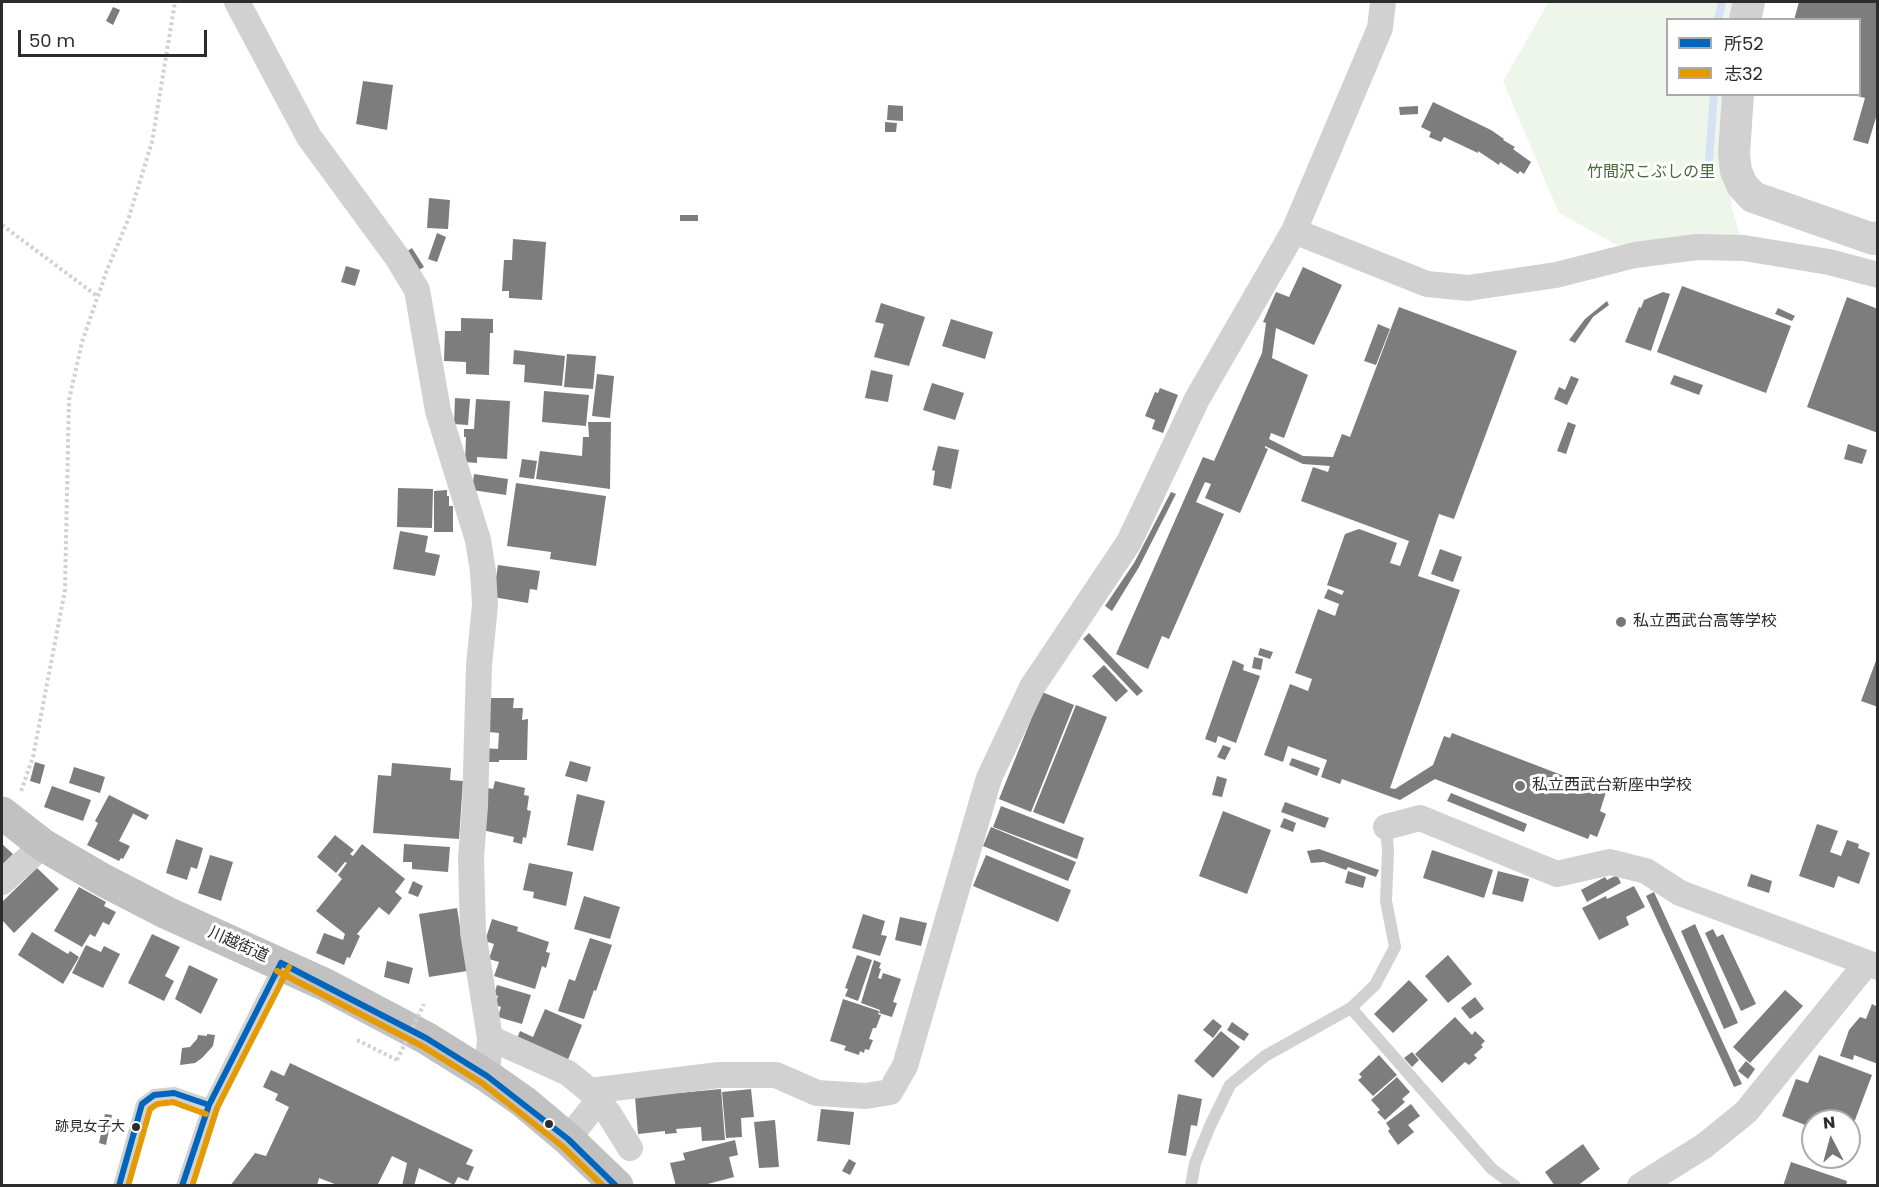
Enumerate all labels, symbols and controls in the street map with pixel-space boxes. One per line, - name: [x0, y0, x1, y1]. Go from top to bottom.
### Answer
- scale bar: [21, 18, 210, 56]
- legend: [1666, 18, 1861, 96]
- text: 50 m: [29, 28, 75, 53]
- text: 所52: [1724, 31, 1764, 56]
- text: 志32: [1724, 61, 1763, 86]
- park label: 竹間沢こぶしの里: [1587, 163, 1715, 183]
- place label: 私立西武台高等学校: [1633, 612, 1777, 632]
- marker: 私立西武台高等学校: [1614, 615, 1628, 629]
- place label: 私立西武台新座中学校: [1532, 776, 1692, 796]
- marker: 私立西武台新座中学校: [1513, 779, 1527, 793]
- street label: 川越街道: [205, 923, 271, 967]
- north arrow: [1801, 1109, 1861, 1169]
- text: N: [1822, 1111, 1836, 1135]
- unlabelled marker: [543, 1118, 555, 1130]
- place label: 跡見女子大: [55, 1119, 125, 1135]
- marker: 跡見女子大: [130, 1121, 142, 1133]

